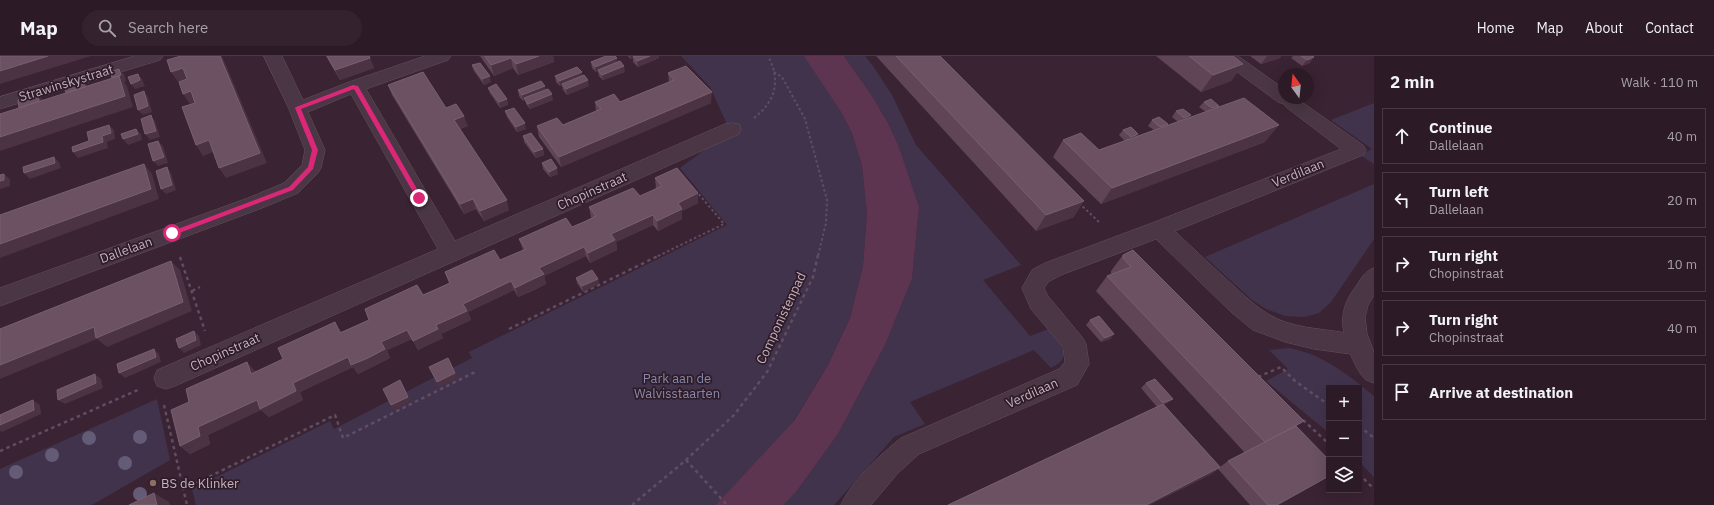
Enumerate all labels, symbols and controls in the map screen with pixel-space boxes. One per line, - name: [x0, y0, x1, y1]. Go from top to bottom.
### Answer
- search box: [82, 10, 362, 46]
- text: Map: [20, 16, 58, 40]
- icon: search: [96, 17, 118, 39]
- text: Search here: [128, 18, 208, 37]
- text: Home: [1477, 19, 1514, 37]
- text: Map: [1536, 19, 1563, 37]
- text: About: [1585, 19, 1623, 37]
- text: Contact: [1645, 19, 1694, 37]
- street label: Strawinskystraat: [17, 61, 115, 105]
- north arrow: [1278, 68, 1314, 104]
- text: 2 min: [1390, 71, 1434, 93]
- text: Walk · 110 m: [1621, 74, 1698, 91]
- text: Continue: [1429, 118, 1493, 137]
- icon: ahead: [1391, 125, 1413, 147]
- text: 40 m: [1667, 128, 1697, 145]
- text: Dallelaan: [1429, 137, 1484, 154]
- street label: Verdilaan: [1269, 155, 1327, 191]
- street label: Chopinstraat: [554, 168, 630, 214]
- text: Turn left: [1429, 182, 1489, 201]
- route end: [410, 189, 428, 207]
- icon: left: [1391, 189, 1413, 211]
- text: 20 m: [1667, 192, 1697, 209]
- text: Dallelaan: [1429, 201, 1484, 218]
- route start: [163, 224, 181, 242]
- street label: Dallelaan: [97, 233, 155, 267]
- text: Turn right: [1429, 246, 1498, 265]
- icon: right: [1391, 253, 1413, 275]
- text: 10 m: [1667, 256, 1697, 273]
- text: Chopinstraat: [1429, 265, 1504, 282]
- street label: Componistenpad: [752, 269, 810, 367]
- text: Turn right: [1429, 310, 1498, 329]
- icon: right: [1391, 317, 1413, 339]
- text: 40 m: [1667, 320, 1697, 337]
- street label: Chopinstraat: [187, 329, 263, 375]
- text: Chopinstraat: [1429, 329, 1504, 346]
- park label: Park aan de Walvisstaarten: [634, 370, 720, 402]
- street label: Verdilaan: [1003, 374, 1061, 412]
- icon: arrive: [1391, 381, 1413, 403]
- text: Arrive at destination: [1429, 383, 1573, 402]
- map controls: [1326, 385, 1362, 493]
- button: +: [1326, 385, 1362, 421]
- button: −: [1326, 421, 1362, 457]
- button: layers: [1326, 457, 1362, 493]
- place label: BS de Klinker: [161, 475, 239, 492]
- marker: BS de Klinker: [148, 478, 158, 488]

